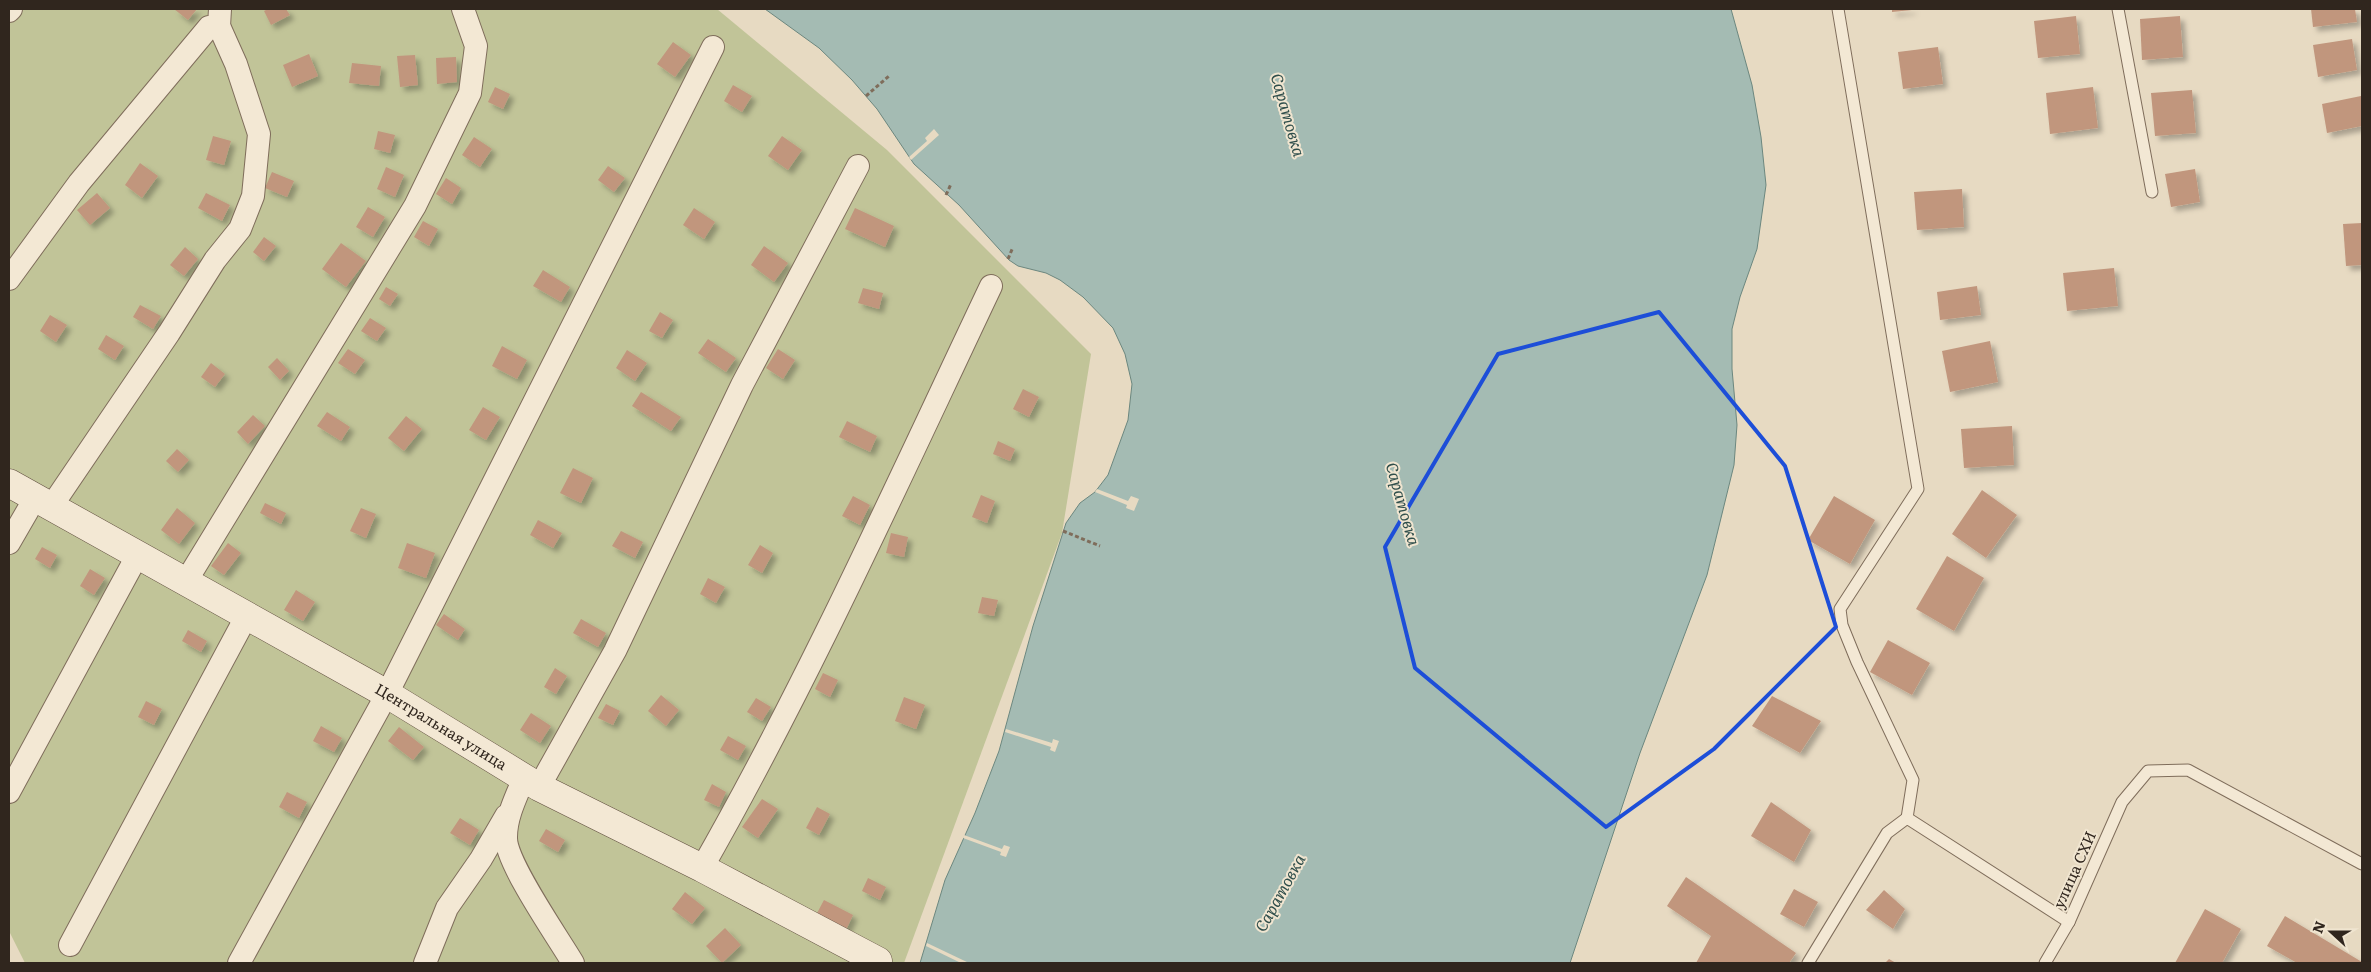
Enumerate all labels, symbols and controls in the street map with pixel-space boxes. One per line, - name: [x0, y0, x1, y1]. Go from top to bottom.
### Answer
- water label: Саратовка: [1266, 70, 1313, 160]
- water label: Саратовка: [1381, 459, 1428, 549]
- street label: Центральная улица: [371, 677, 513, 775]
- street label: улица СХИ: [2046, 827, 2101, 912]
- water label: Саратовка: [1248, 849, 1311, 936]
- north arrow: [2306, 907, 2356, 957]
- text: N: [2306, 918, 2329, 936]

